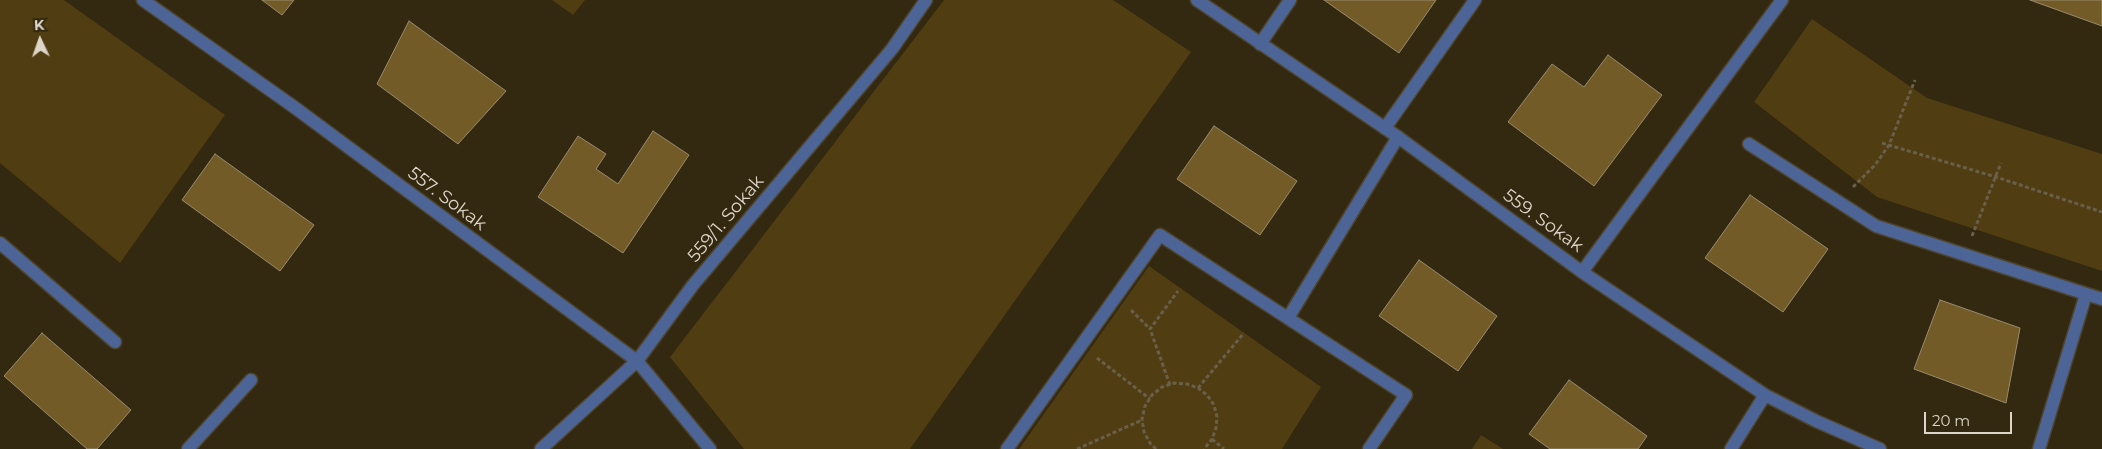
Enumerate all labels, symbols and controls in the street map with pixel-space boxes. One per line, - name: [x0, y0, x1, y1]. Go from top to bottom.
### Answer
- north arrow: [15, 15, 65, 65]
- text: K: [34, 16, 45, 34]
- street label: 557. Sokak: [404, 163, 490, 235]
- street label: 559/1. Sokak: [683, 171, 769, 267]
- street label: 559. Sokak: [1499, 185, 1587, 257]
- scale bar: [1927, 402, 2014, 434]
- text: 20 m: [1932, 411, 1970, 430]

